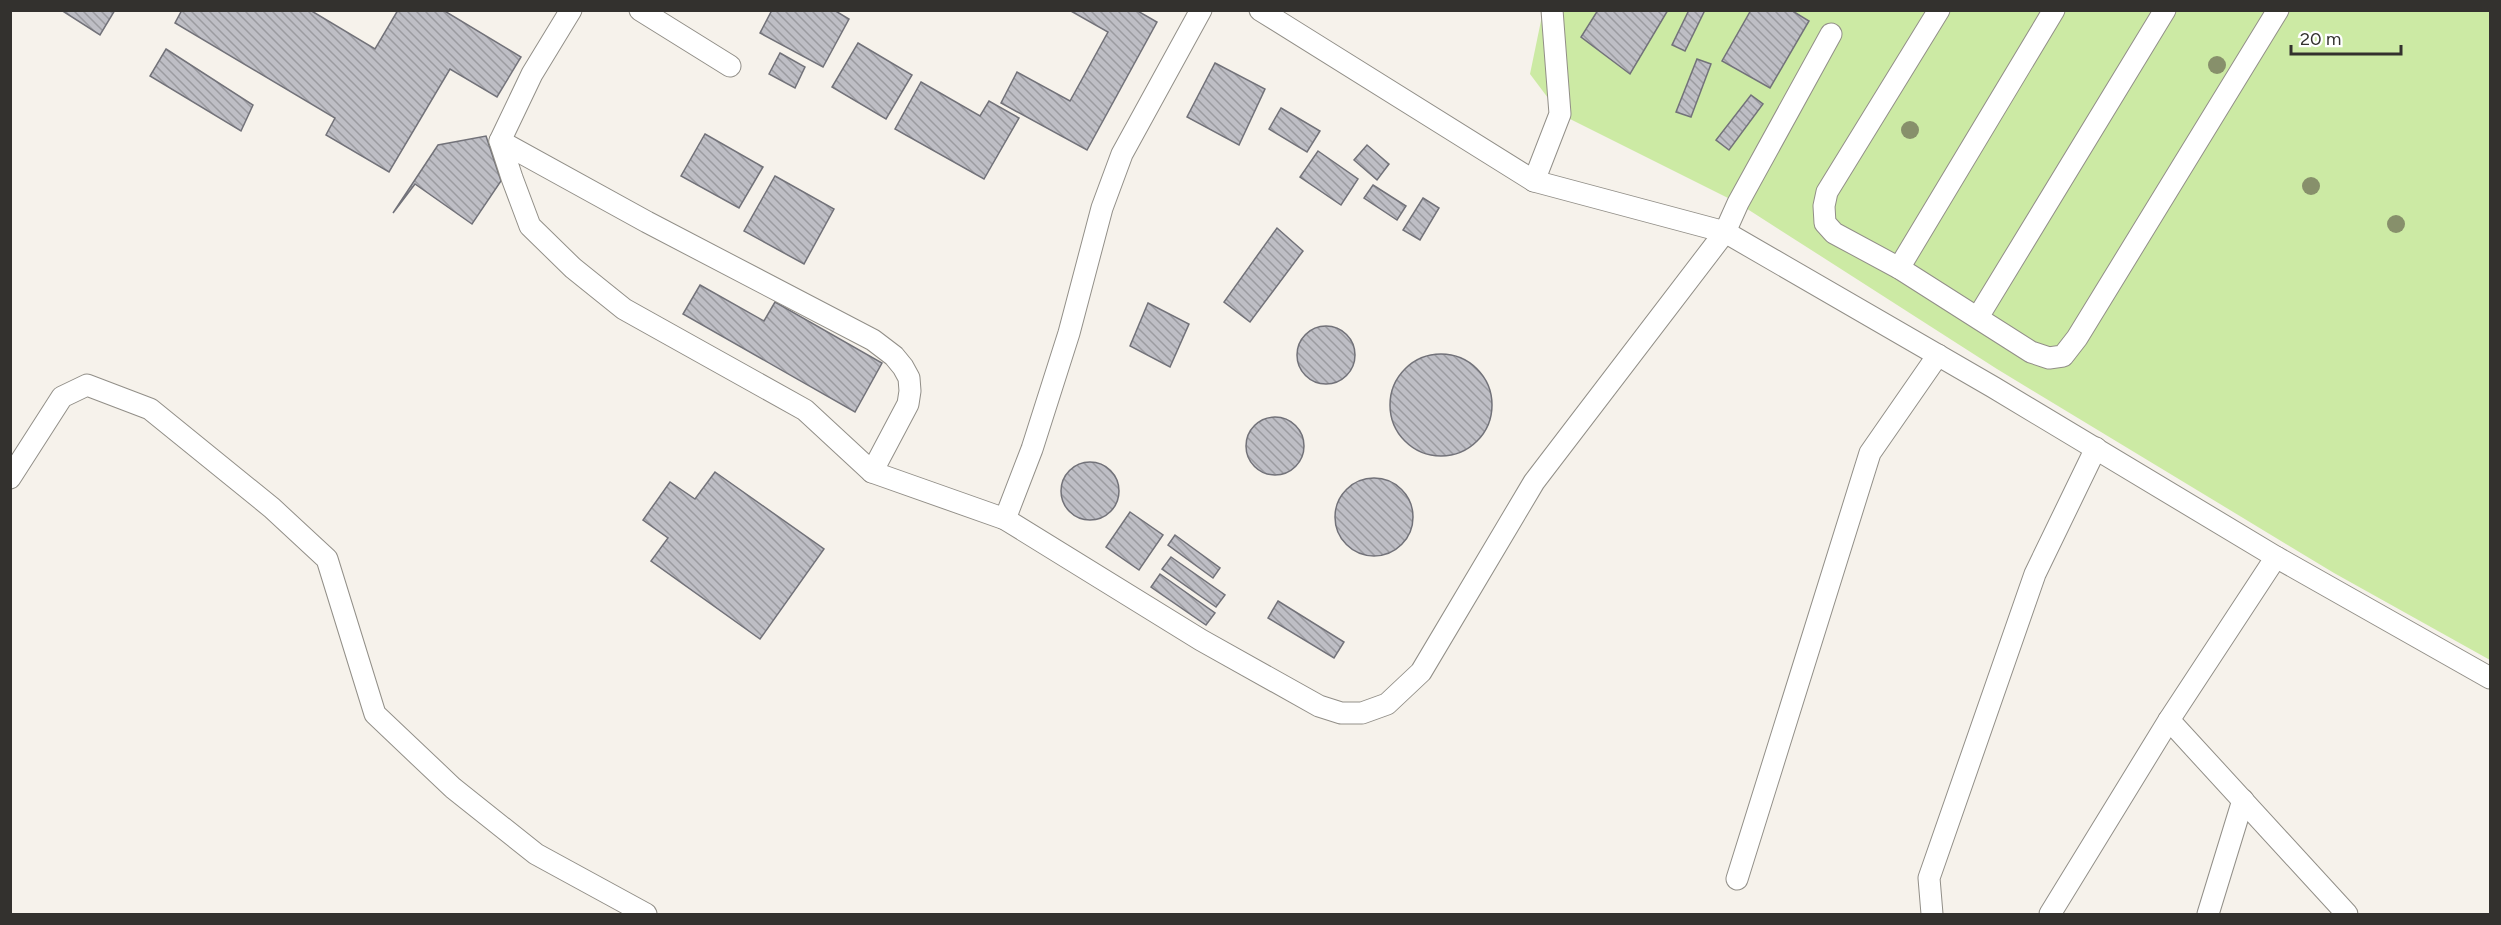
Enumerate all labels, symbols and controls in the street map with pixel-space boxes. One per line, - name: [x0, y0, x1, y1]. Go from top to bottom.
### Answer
- scale bar: [2291, 18, 2400, 56]
- text: 20 m: [2300, 28, 2341, 50]

